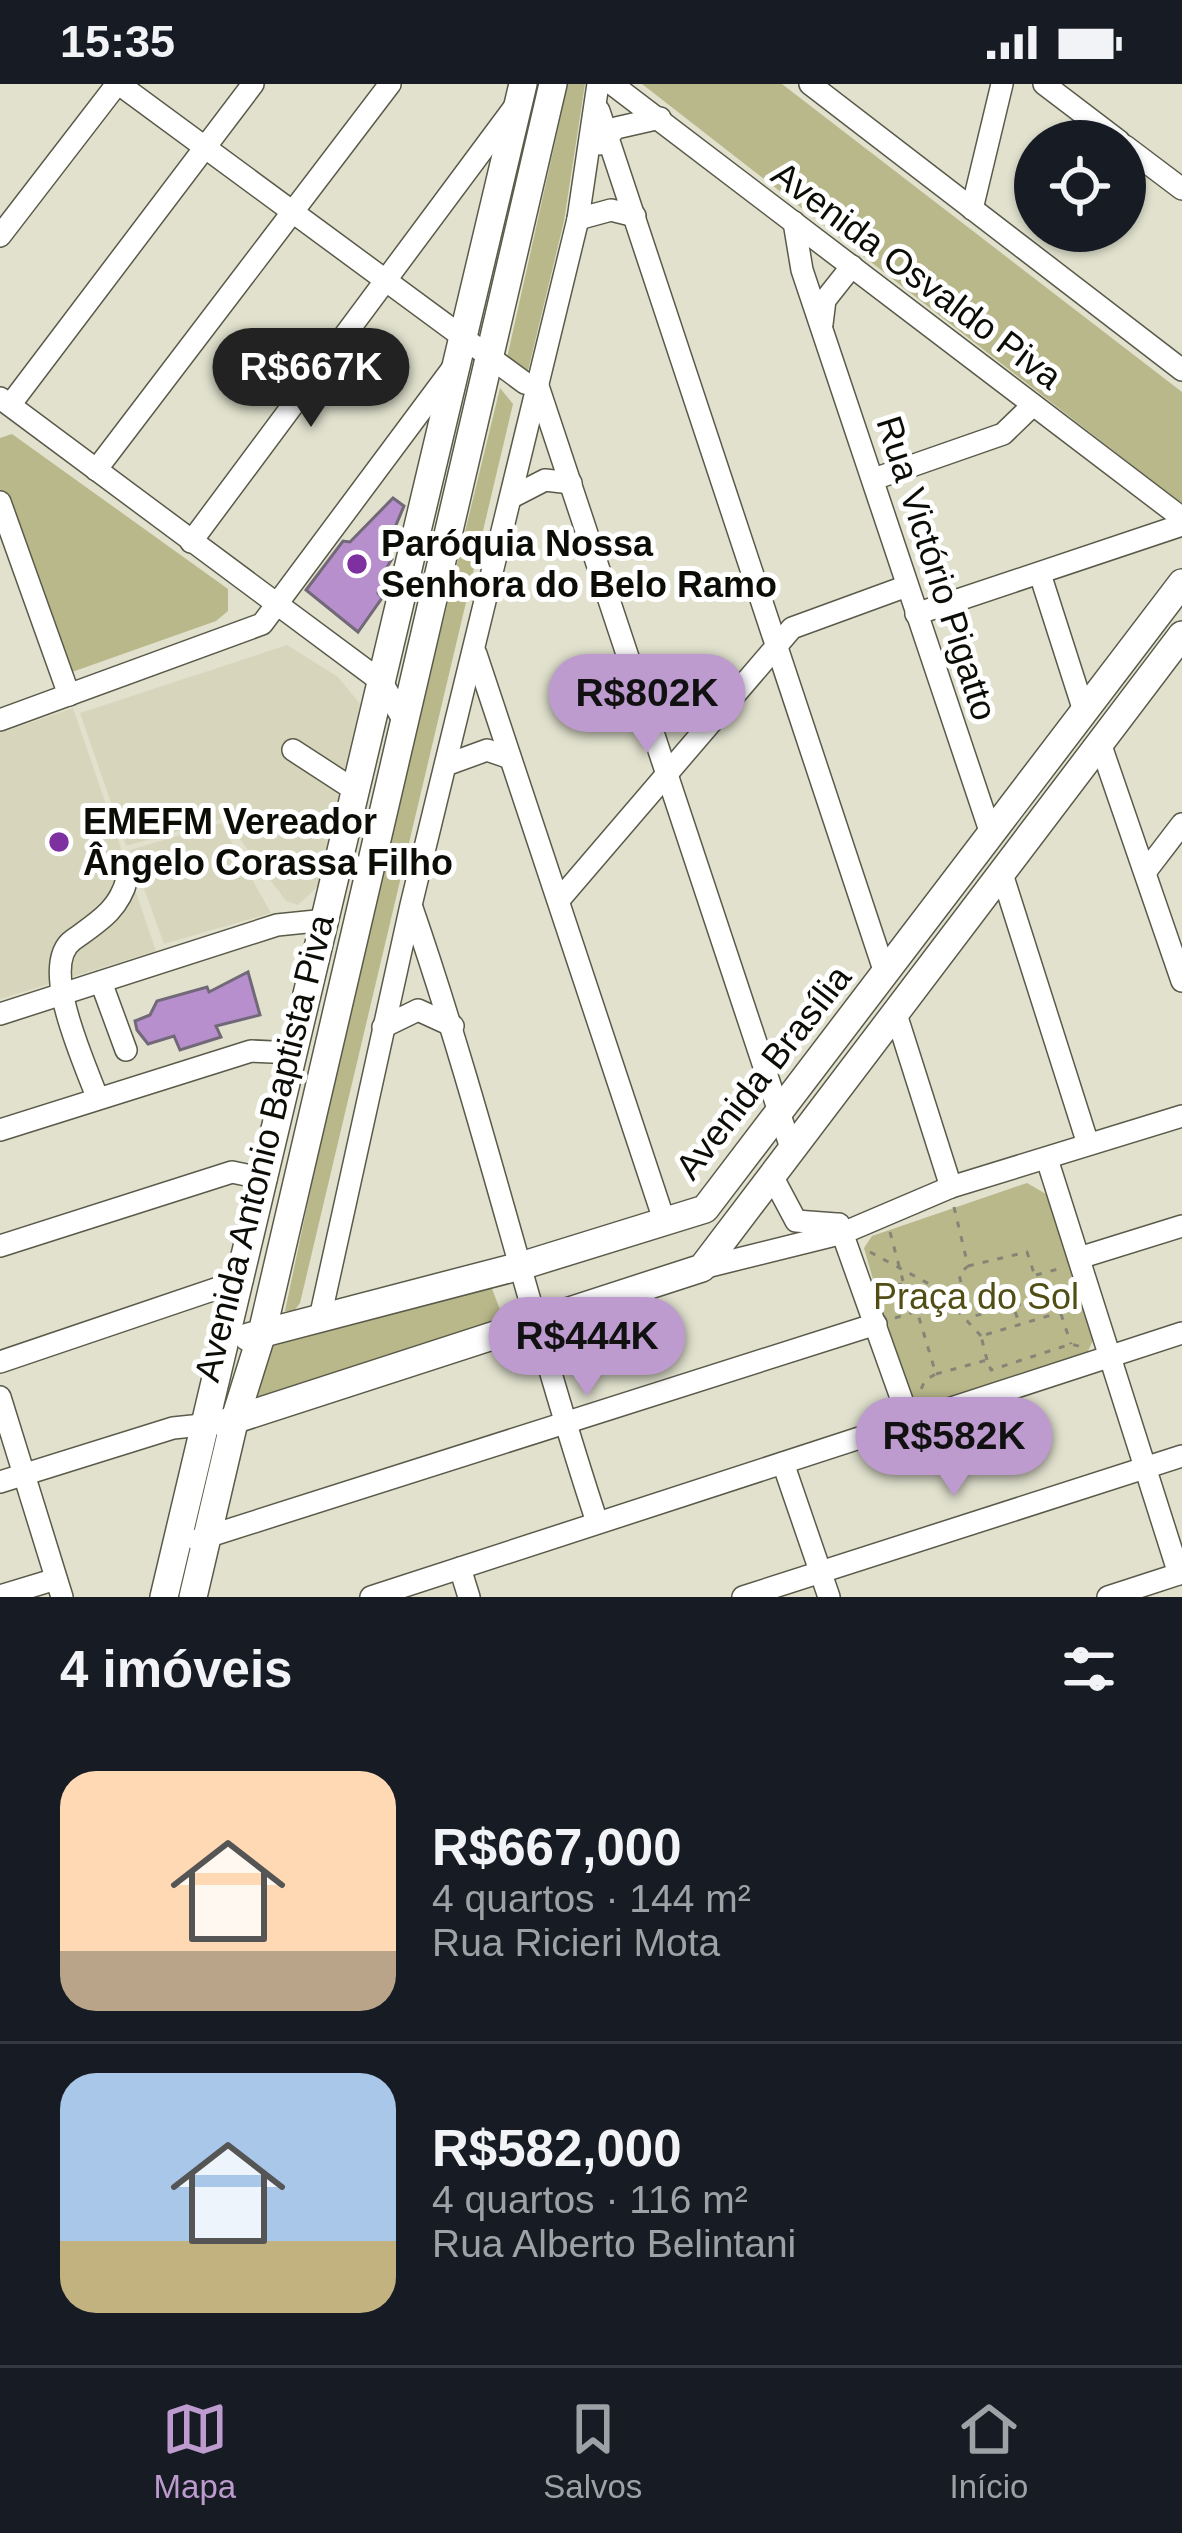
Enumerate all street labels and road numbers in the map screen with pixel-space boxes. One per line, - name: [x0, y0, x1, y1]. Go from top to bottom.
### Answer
- street label: Avenida Osvaldo Piva: [764, 153, 1070, 398]
- street label: Rua Victório Pigatto: [868, 411, 1006, 725]
- street label: Avenida Antonio Baptista Piva: [186, 909, 342, 1386]
- street label: Avenida Brasília: [667, 956, 860, 1187]

